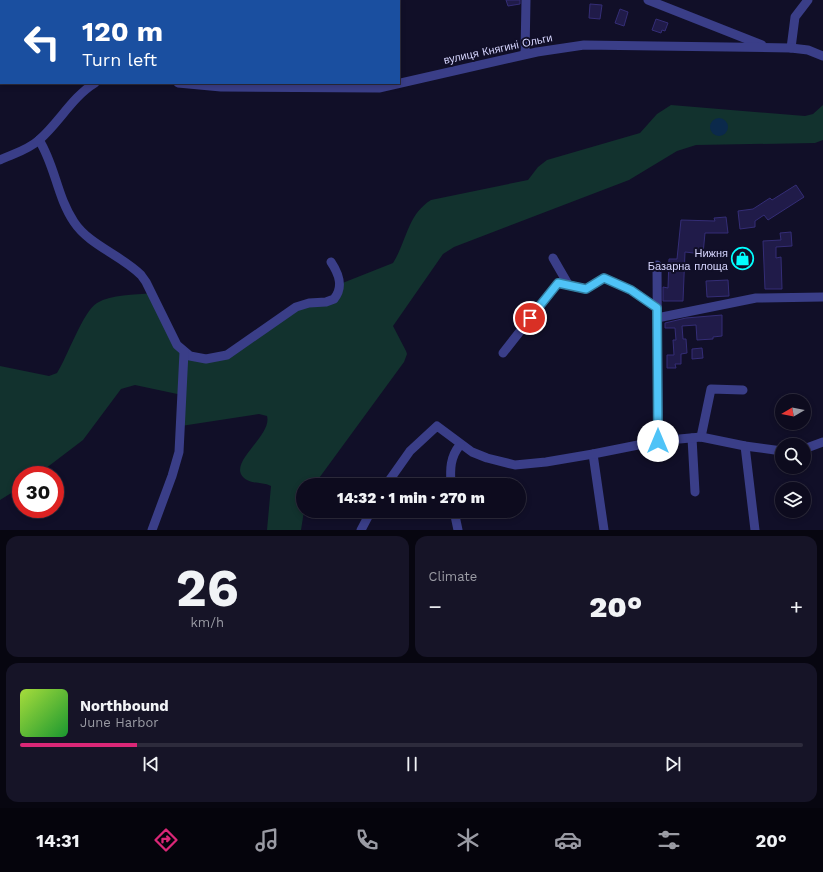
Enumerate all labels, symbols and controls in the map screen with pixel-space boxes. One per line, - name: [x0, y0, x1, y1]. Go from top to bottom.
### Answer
- text: 120 m: [82, 15, 163, 48]
- icon: left: [16, 16, 68, 68]
- street label: вулиця Княгині Ольги: [442, 31, 554, 67]
- text: Turn left: [82, 49, 157, 70]
- shop icon: Нижня Базарна площа: [730, 246, 756, 272]
- place label: Нижня Базарна площа: [648, 247, 729, 273]
- pin: [513, 301, 547, 335]
- icon: arrive: [519, 307, 541, 329]
- north arrow: [775, 394, 811, 430]
- map controls: [775, 394, 811, 518]
- position arrow: [637, 420, 679, 462]
- button: search: [775, 438, 811, 474]
- speed limit sign: 30: [12, 466, 64, 518]
- button: layers: [775, 482, 811, 518]
- text: 14:32 · 1 min · 270 m: [337, 489, 485, 507]
- text: 26: [176, 558, 239, 619]
- text: Climate: [429, 569, 477, 584]
- text: 20°: [589, 589, 642, 624]
- text: −: [429, 594, 442, 619]
- text: +: [790, 594, 803, 619]
- text: km/h: [191, 615, 224, 630]
- text: Northbound: [80, 697, 169, 715]
- text: June Harbor: [80, 715, 159, 730]
- icon: previous: [140, 753, 162, 775]
- icon: pause: [401, 753, 423, 775]
- icon: next: [662, 753, 684, 775]
- icon: directions: [152, 826, 180, 854]
- icon: music: [253, 826, 281, 854]
- icon: phone: [353, 826, 381, 854]
- icon: climate: [454, 826, 482, 854]
- icon: car: [554, 826, 582, 854]
- icon: filters: [655, 826, 683, 854]
- text: 14:31: [36, 830, 80, 851]
- text: 20°: [755, 830, 787, 851]

